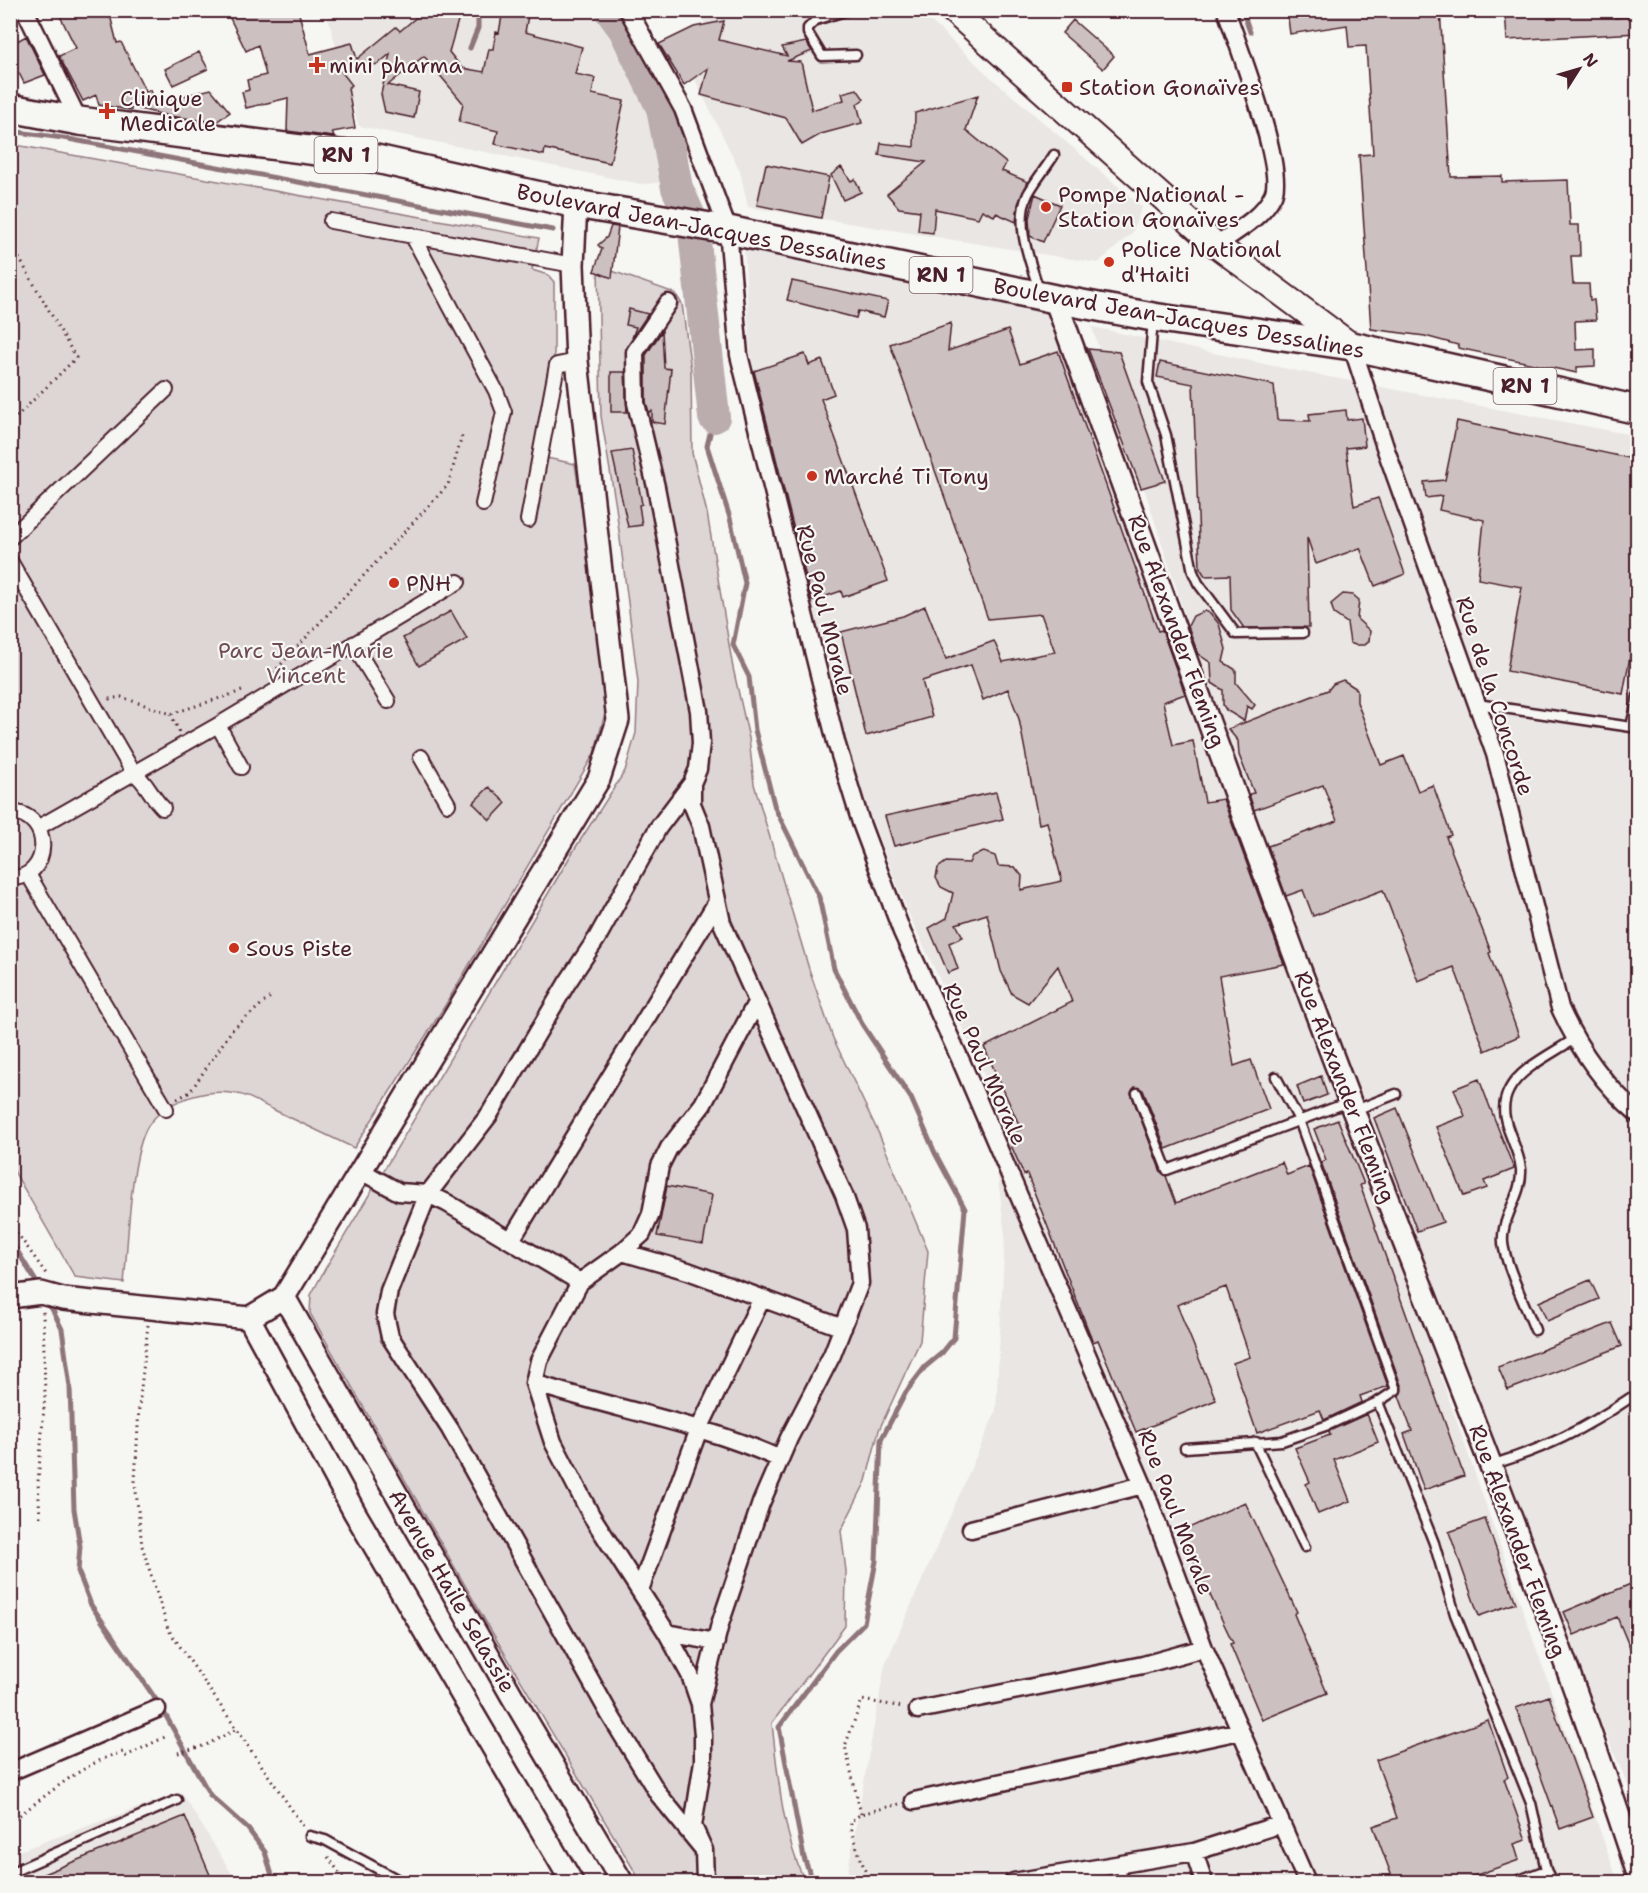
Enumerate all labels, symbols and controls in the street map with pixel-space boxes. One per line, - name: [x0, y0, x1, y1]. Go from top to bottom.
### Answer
- north arrow: [1549, 39, 1609, 99]
- text: N: [1578, 49, 1603, 72]
- place label: mini pharma: [329, 51, 462, 80]
- marker: mini pharma: [310, 58, 324, 72]
- place label: Station Gonaïves: [1079, 73, 1260, 102]
- marker: Station Gonaïves: [1060, 80, 1074, 94]
- place label: Clinique Medicale: [120, 84, 216, 138]
- marker: Clinique Medicale: [98, 102, 116, 120]
- road number: RN 1: [314, 137, 378, 173]
- street label: Boulevard Jean-Jacques Dessalines: [514, 177, 890, 277]
- place label: Pompe National - Station Gonaïves: [1058, 180, 1245, 234]
- marker: Pompe National - Station Gonaïves: [1039, 200, 1053, 214]
- place label: Police National d'Haiti: [1121, 235, 1282, 289]
- marker: Police National d'Haiti: [1102, 255, 1116, 269]
- road number: RN 1: [910, 257, 972, 293]
- street label: Boulevard Jean-Jacques Dessalines: [991, 271, 1367, 365]
- road number: RN 1: [1494, 368, 1556, 404]
- place label: Marché Ti Tony: [824, 462, 989, 491]
- marker: Marché Ti Tony: [805, 469, 819, 483]
- street label: Rue Alexander Fleming: [1121, 510, 1233, 752]
- street label: Rue Paul Morale: [790, 522, 860, 698]
- place label: PNH: [406, 569, 451, 598]
- marker: PNH: [387, 576, 401, 590]
- street label: Rue de la Concorde: [1449, 593, 1541, 799]
- park label: Parc Jean-Marie Vincent: [218, 636, 394, 690]
- place label: Sous Piste: [246, 934, 352, 963]
- marker: Sous Piste: [227, 941, 241, 955]
- street label: Rue Alexander Fleming: [1287, 967, 1403, 1207]
- street label: Rue Paul Morale: [936, 978, 1034, 1150]
- street label: Rue Alexander Fleming: [1462, 1420, 1574, 1662]
- street label: Rue Paul Morale: [1131, 1425, 1221, 1599]
- street label: Avenue Haile Selassie: [382, 1484, 522, 1698]

